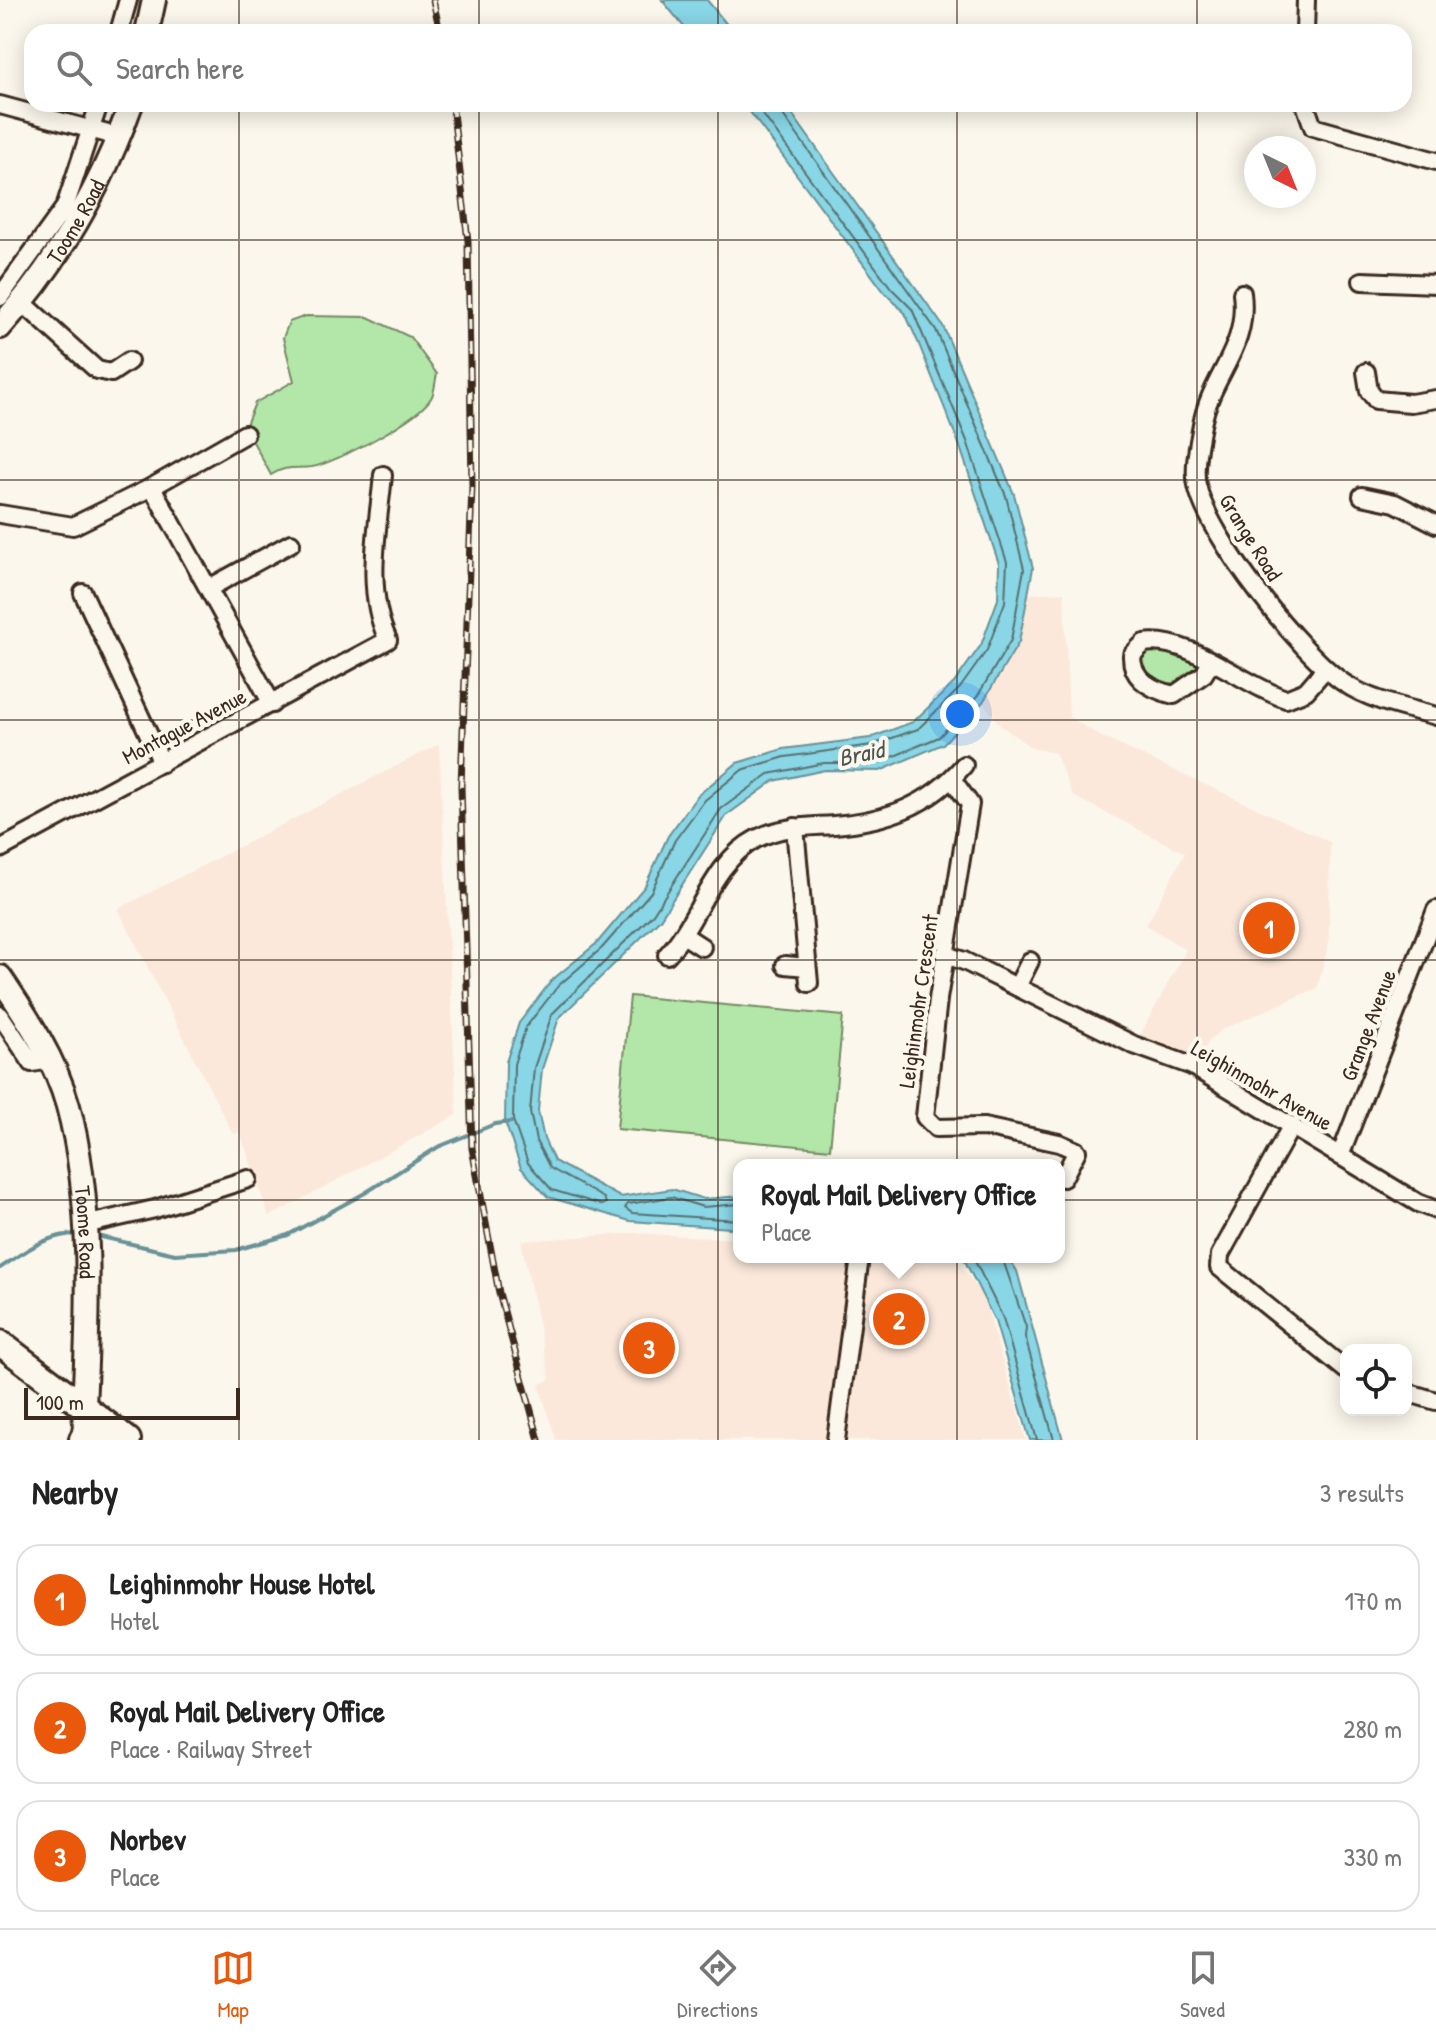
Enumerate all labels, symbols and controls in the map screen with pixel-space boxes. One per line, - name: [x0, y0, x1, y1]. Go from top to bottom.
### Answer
- search box: [24, 24, 1412, 112]
- icon: search: [52, 46, 96, 90]
- text: Search here: [116, 48, 244, 88]
- north arrow: [1244, 136, 1316, 208]
- street label: Toome Road: [39, 174, 112, 270]
- street label: Grange Road: [1213, 488, 1290, 587]
- street label: Montague Avenue: [117, 681, 251, 771]
- your location: [940, 694, 980, 734]
- water label: Braid: [835, 732, 890, 773]
- pin: 1: [1243, 898, 1295, 958]
- street label: Leighinmohr Crescent: [891, 912, 945, 1090]
- street label: Grange Avenue: [1333, 965, 1403, 1085]
- street label: Leighinmohr Avenue: [1186, 1032, 1338, 1138]
- popup: [733, 1159, 1065, 1263]
- text: Royal Mail Delivery Office: [762, 1174, 1036, 1214]
- street label: Toome Road: [68, 1184, 103, 1279]
- text: Place: [762, 1214, 812, 1249]
- pin: 2: [873, 1289, 925, 1349]
- pin: 3: [623, 1318, 675, 1378]
- map controls: [1340, 1344, 1412, 1416]
- button: locate: [1340, 1344, 1412, 1416]
- scale bar: [24, 1384, 240, 1420]
- text: 100 m: [36, 1387, 84, 1417]
- text: Nearby: [32, 1469, 118, 1515]
- text: 3 results: [1320, 1475, 1404, 1510]
- text: Leighinmohr House Hotel: [110, 1563, 374, 1603]
- text: 1: [55, 1583, 65, 1618]
- text: 170 m: [1344, 1583, 1402, 1618]
- text: Hotel: [110, 1603, 159, 1638]
- text: Royal Mail Delivery Office: [110, 1691, 385, 1731]
- text: 2: [54, 1711, 66, 1746]
- text: 280 m: [1343, 1711, 1402, 1746]
- text: Place · Railway Street: [110, 1731, 312, 1766]
- text: Norbev: [110, 1819, 186, 1859]
- text: 3: [54, 1839, 66, 1874]
- text: 330 m: [1343, 1839, 1402, 1874]
- text: Place: [110, 1859, 160, 1894]
- tab: Map: [211, 1946, 255, 2024]
- tab: Directions: [677, 1946, 758, 2024]
- tab: Saved: [1180, 1946, 1225, 2024]

